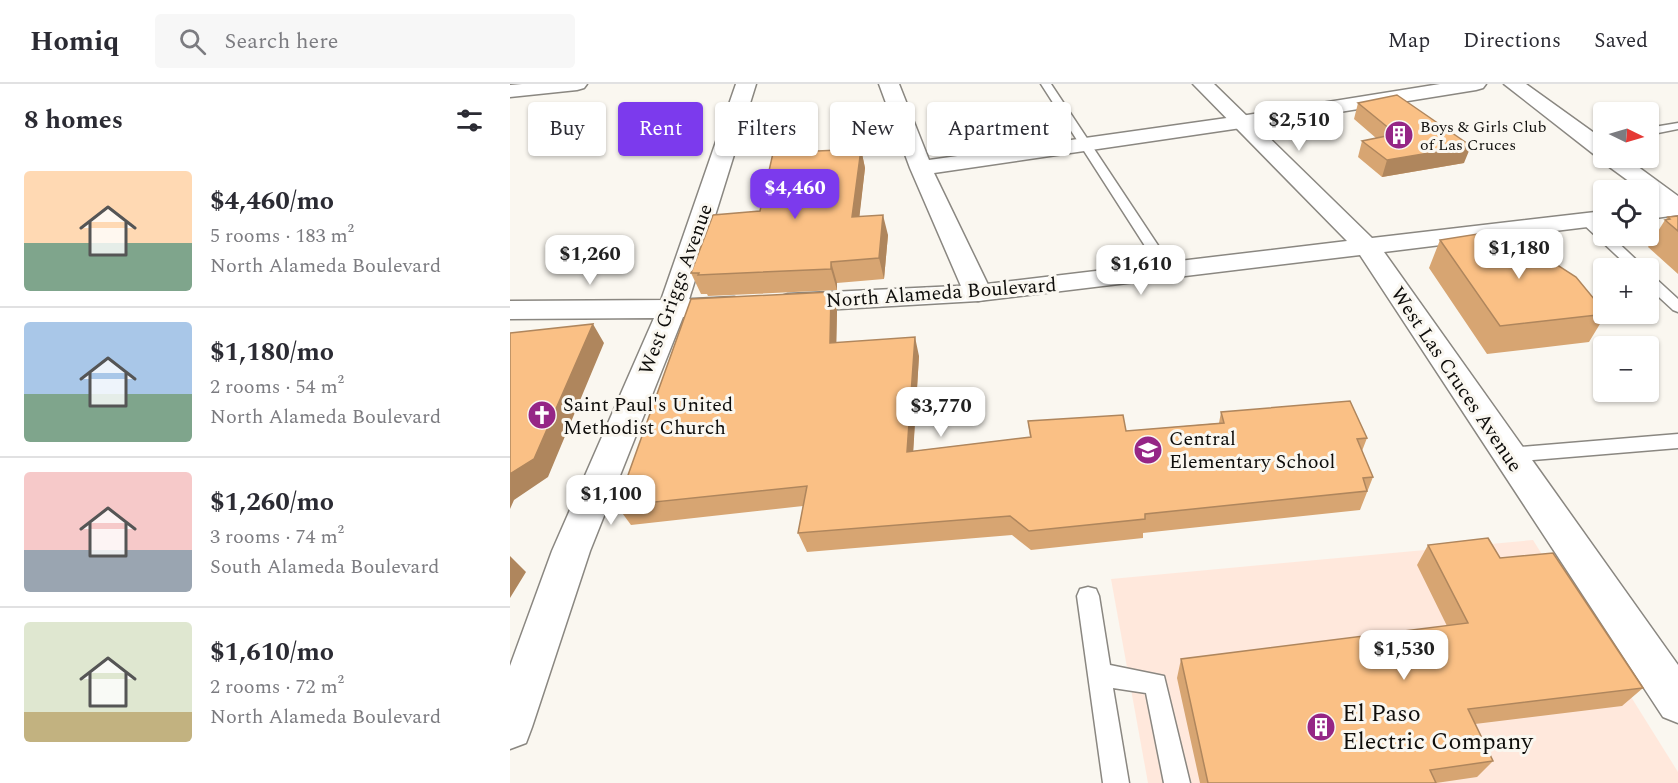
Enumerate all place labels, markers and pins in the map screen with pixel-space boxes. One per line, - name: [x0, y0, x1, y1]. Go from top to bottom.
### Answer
- pin: $2,510: [1250, 101, 1348, 152]
- place label: Boys & Girls Club of Las Cruces: [1420, 115, 1547, 157]
- building icon: Boys & Girls Club of Las Cruces: [1383, 119, 1415, 151]
- pin: $4,460: [746, 169, 844, 220]
- pin: $1,180: [1470, 229, 1568, 280]
- pin: $1,260: [541, 235, 639, 286]
- pin: $1,610: [1092, 245, 1190, 296]
- pin: $3,770: [892, 387, 990, 438]
- place label: Saint Paul's United Methodist Church: [563, 390, 733, 443]
- church icon: Saint Paul's United Methodist Church: [526, 399, 558, 431]
- place label: Central Elementary School: [1169, 424, 1335, 477]
- school or university icon: Central Elementary School: [1132, 434, 1164, 466]
- pin: $1,100: [562, 475, 660, 526]
- pin: $1,530: [1355, 630, 1453, 681]
- place label: El Paso Electric Company: [1342, 696, 1534, 760]
- building icon: El Paso Electric Company: [1305, 711, 1337, 743]

